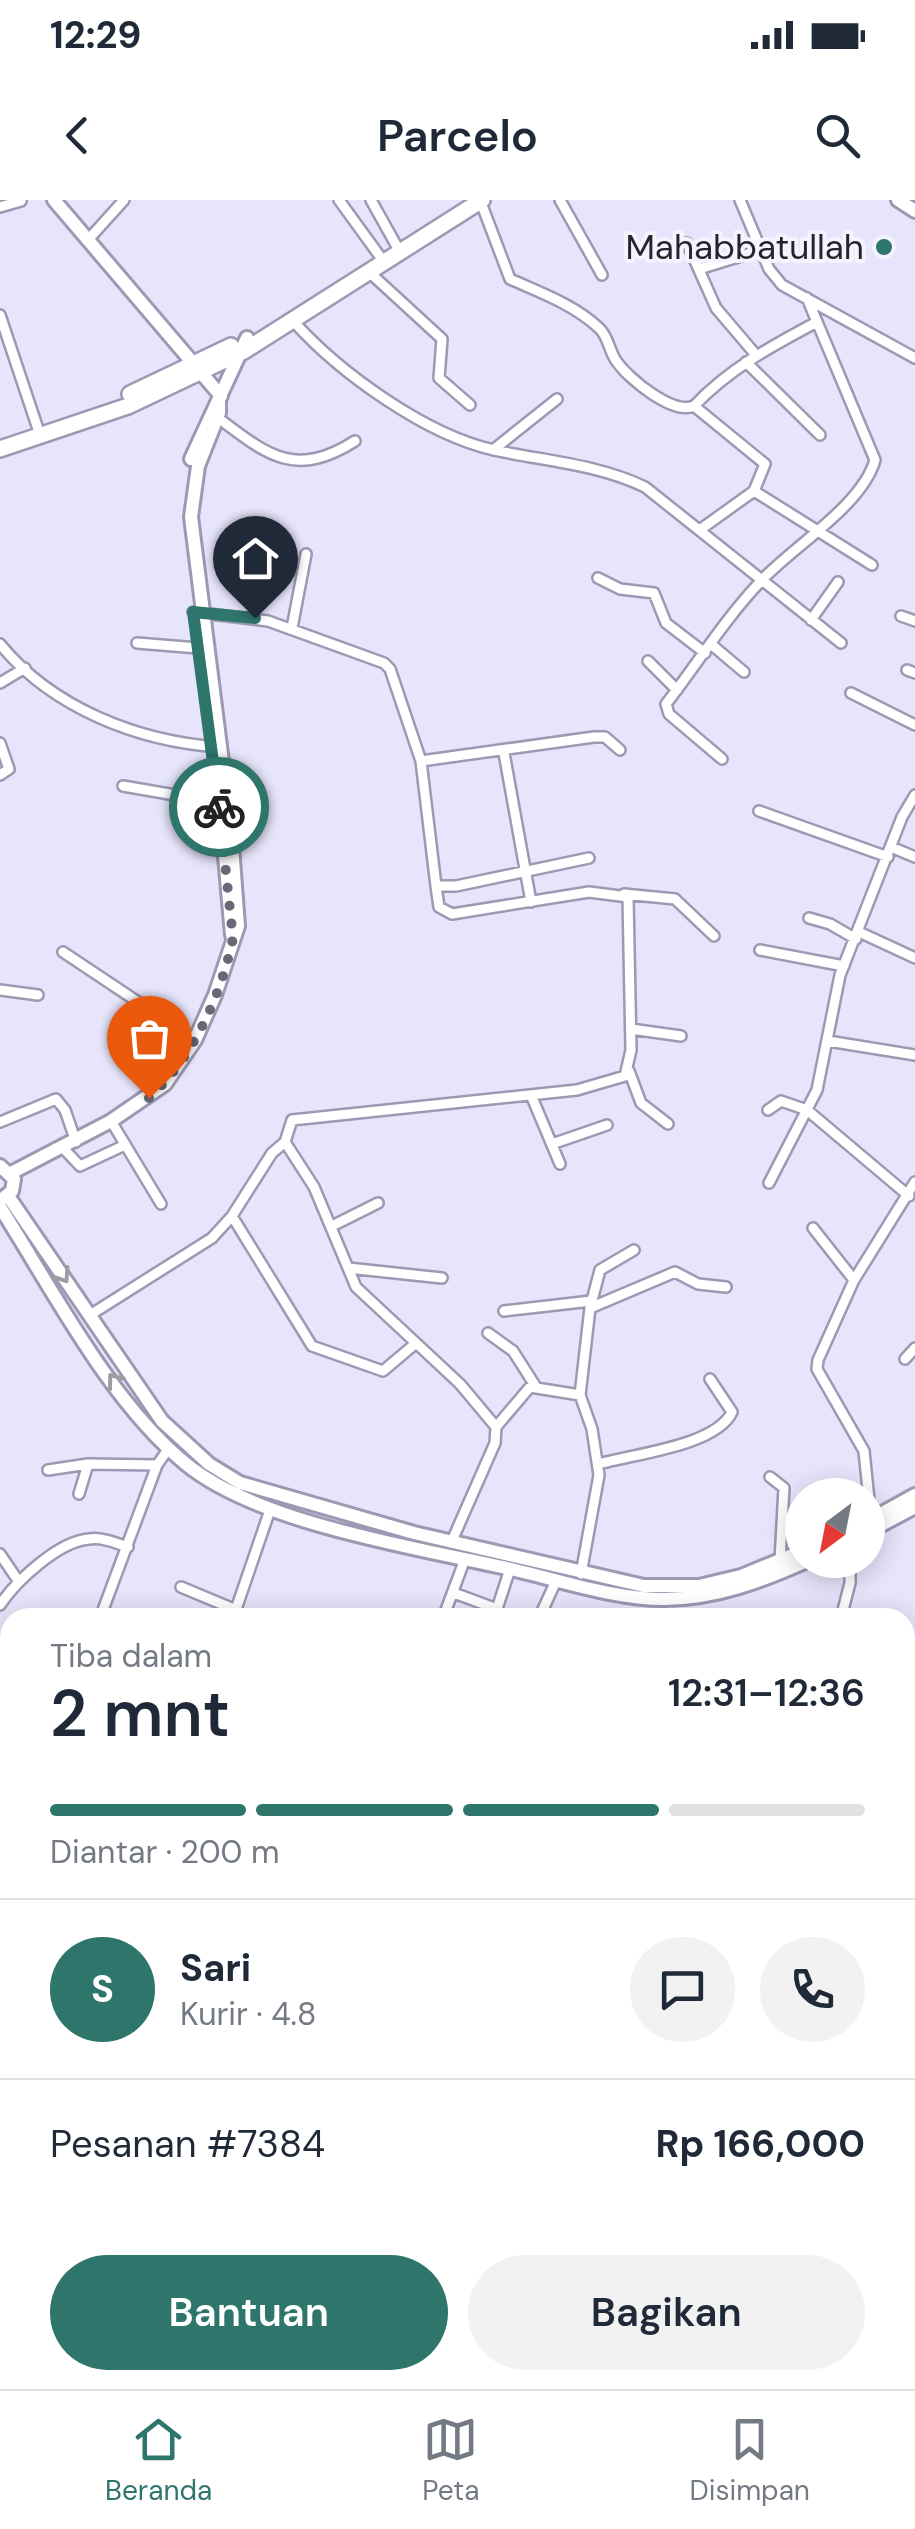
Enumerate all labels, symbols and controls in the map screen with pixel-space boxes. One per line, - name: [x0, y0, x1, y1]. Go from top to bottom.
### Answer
- text: 12:29: [50, 10, 141, 60]
- text: Parcelo: [377, 106, 538, 165]
- icon: back: [50, 108, 105, 163]
- icon: search: [810, 108, 865, 163]
- place label: Mahabbatullah: [625, 224, 864, 270]
- marker: Mahabbatullah: [873, 236, 895, 258]
- pin: [213, 516, 298, 619]
- icon: home: [228, 531, 283, 586]
- courier: [169, 757, 269, 857]
- icon: bike: [192, 780, 247, 835]
- pin: [107, 996, 192, 1099]
- icon: bag: [122, 1011, 177, 1066]
- one-way arrow: [51, 1265, 69, 1284]
- one-way arrow: [108, 1373, 125, 1391]
- north arrow: [785, 1478, 885, 1578]
- map controls: [785, 1478, 885, 1578]
- text: Tiba dalam: [50, 1635, 212, 1677]
- text: 12:31–12:36: [668, 1668, 865, 1718]
- text: 2 mnt: [50, 1672, 230, 1756]
- text: Diantar · 200 m: [50, 1831, 280, 1873]
- button: chat: [630, 1937, 735, 2042]
- button: phone: [760, 1937, 865, 2042]
- text: Sari: [180, 1943, 251, 1993]
- text: S: [91, 1964, 114, 2014]
- text: Kurir · 4.8: [180, 1993, 316, 2035]
- text: Pesanan #7384: [50, 2119, 325, 2169]
- text: Rp 166,000: [656, 2119, 865, 2169]
- button: Bantuan: [50, 2255, 448, 2370]
- button: Bagikan: [468, 2255, 865, 2370]
- tab: Beranda: [105, 2412, 212, 2509]
- tab: Peta: [422, 2412, 479, 2509]
- tab: Disimpan: [689, 2412, 810, 2509]

